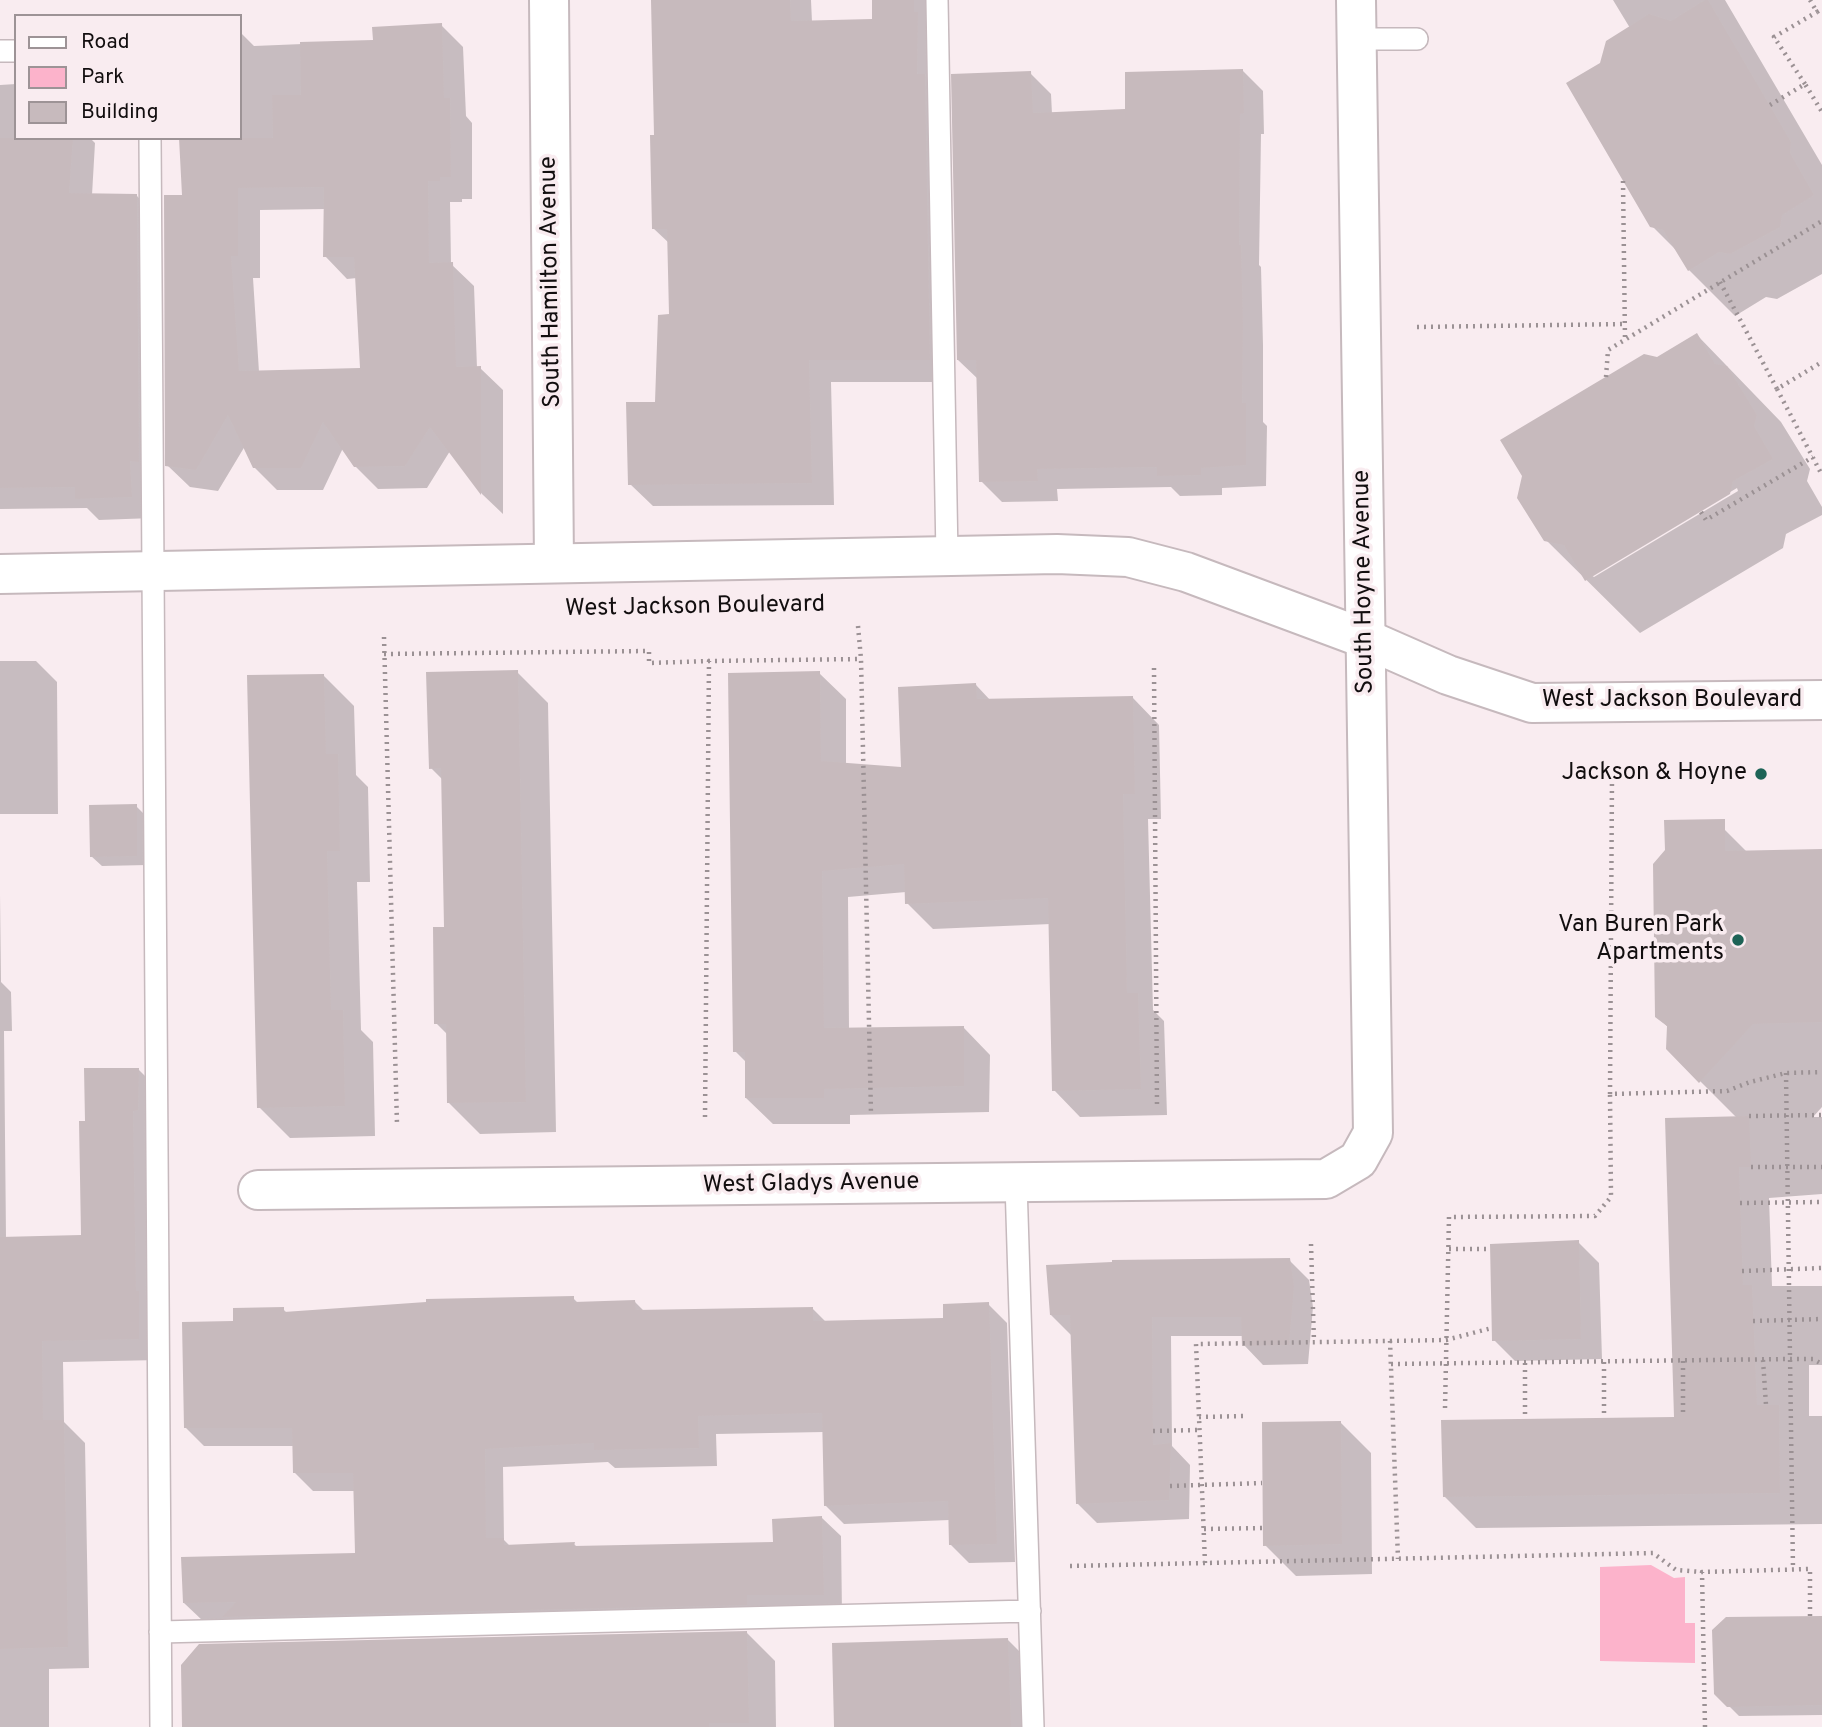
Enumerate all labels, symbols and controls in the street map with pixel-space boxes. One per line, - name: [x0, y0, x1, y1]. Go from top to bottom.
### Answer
- legend: [14, 14, 242, 140]
- text: Road: [81, 29, 130, 56]
- text: Park: [81, 64, 124, 91]
- text: Building: [81, 99, 159, 126]
- street label: South Hamilton Avenue: [535, 156, 569, 408]
- street label: South Hoyne Avenue: [1349, 470, 1381, 694]
- street label: West Jackson Boulevard: [565, 591, 825, 625]
- street label: West Jackson Boulevard: [1542, 687, 1802, 715]
- place label: Jackson & Hoyne: [1561, 760, 1747, 788]
- marker: Jackson & Hoyne: [1753, 766, 1769, 782]
- place label: Van Buren Park Apartments: [1558, 912, 1724, 968]
- marker: Van Buren Park Apartments: [1730, 932, 1746, 948]
- street label: West Gladys Avenue: [702, 1169, 920, 1201]

